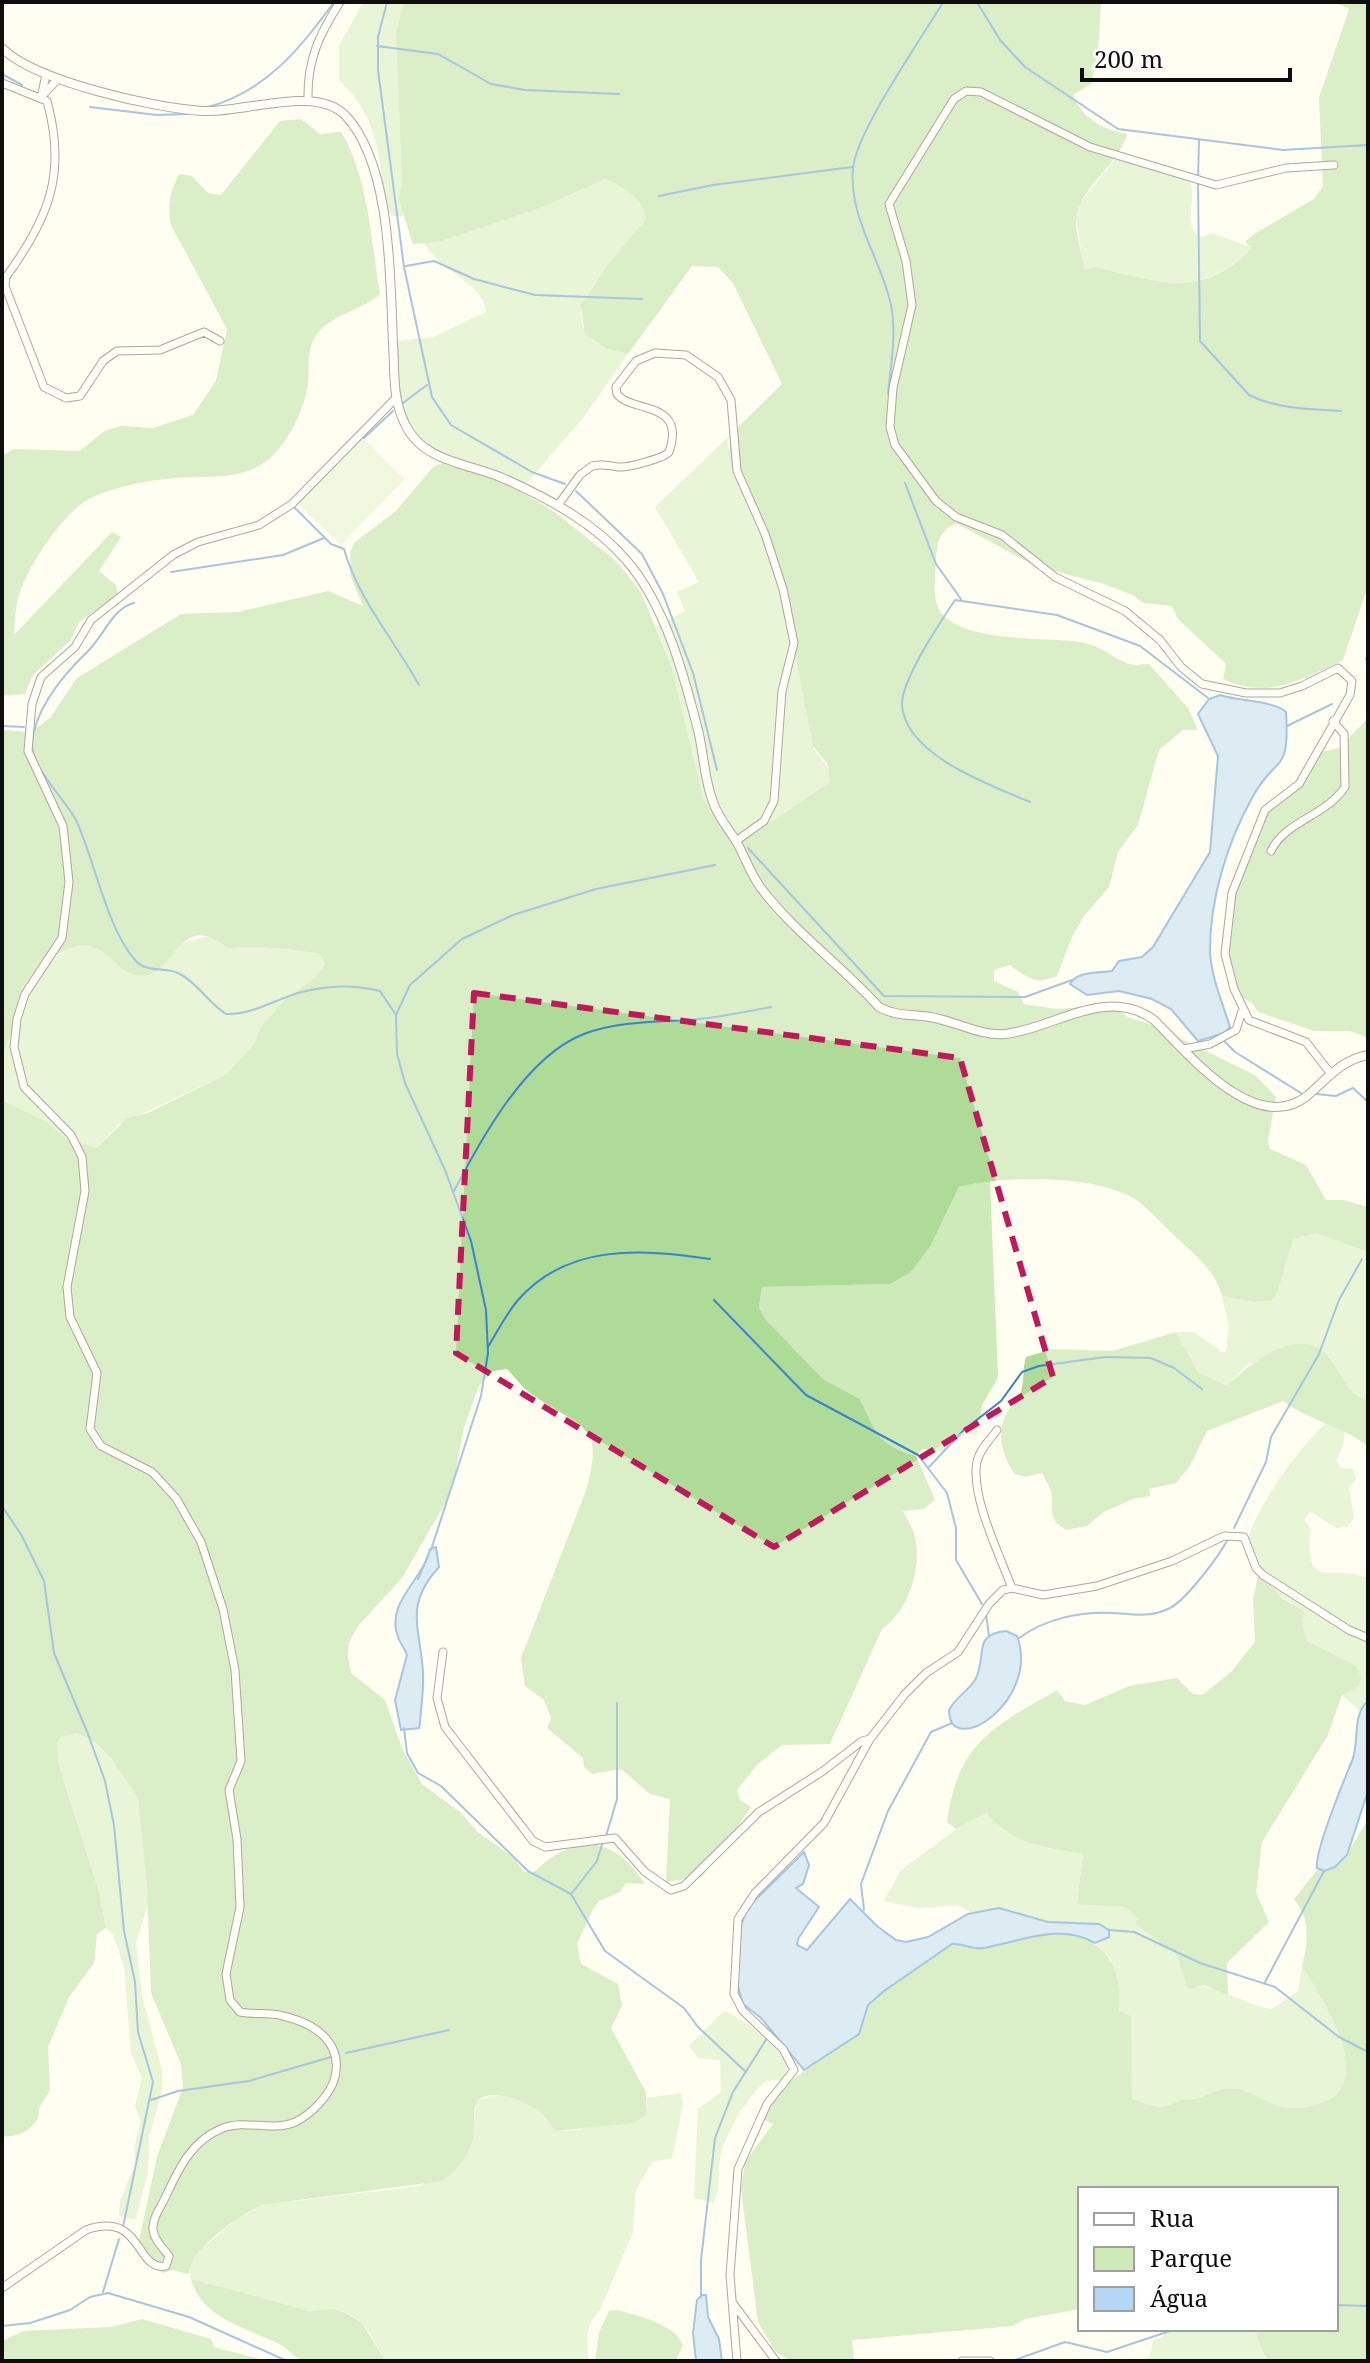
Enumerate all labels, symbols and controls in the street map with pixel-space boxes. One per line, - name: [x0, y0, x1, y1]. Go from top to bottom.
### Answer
- scale bar: [1082, 32, 1290, 82]
- text: 200 m: [1094, 42, 1163, 75]
- legend: [1078, 2187, 1338, 2331]
- text: Rua: [1150, 2201, 1195, 2234]
- text: Parque: [1150, 2241, 1232, 2274]
- text: Água: [1150, 2281, 1208, 2314]

